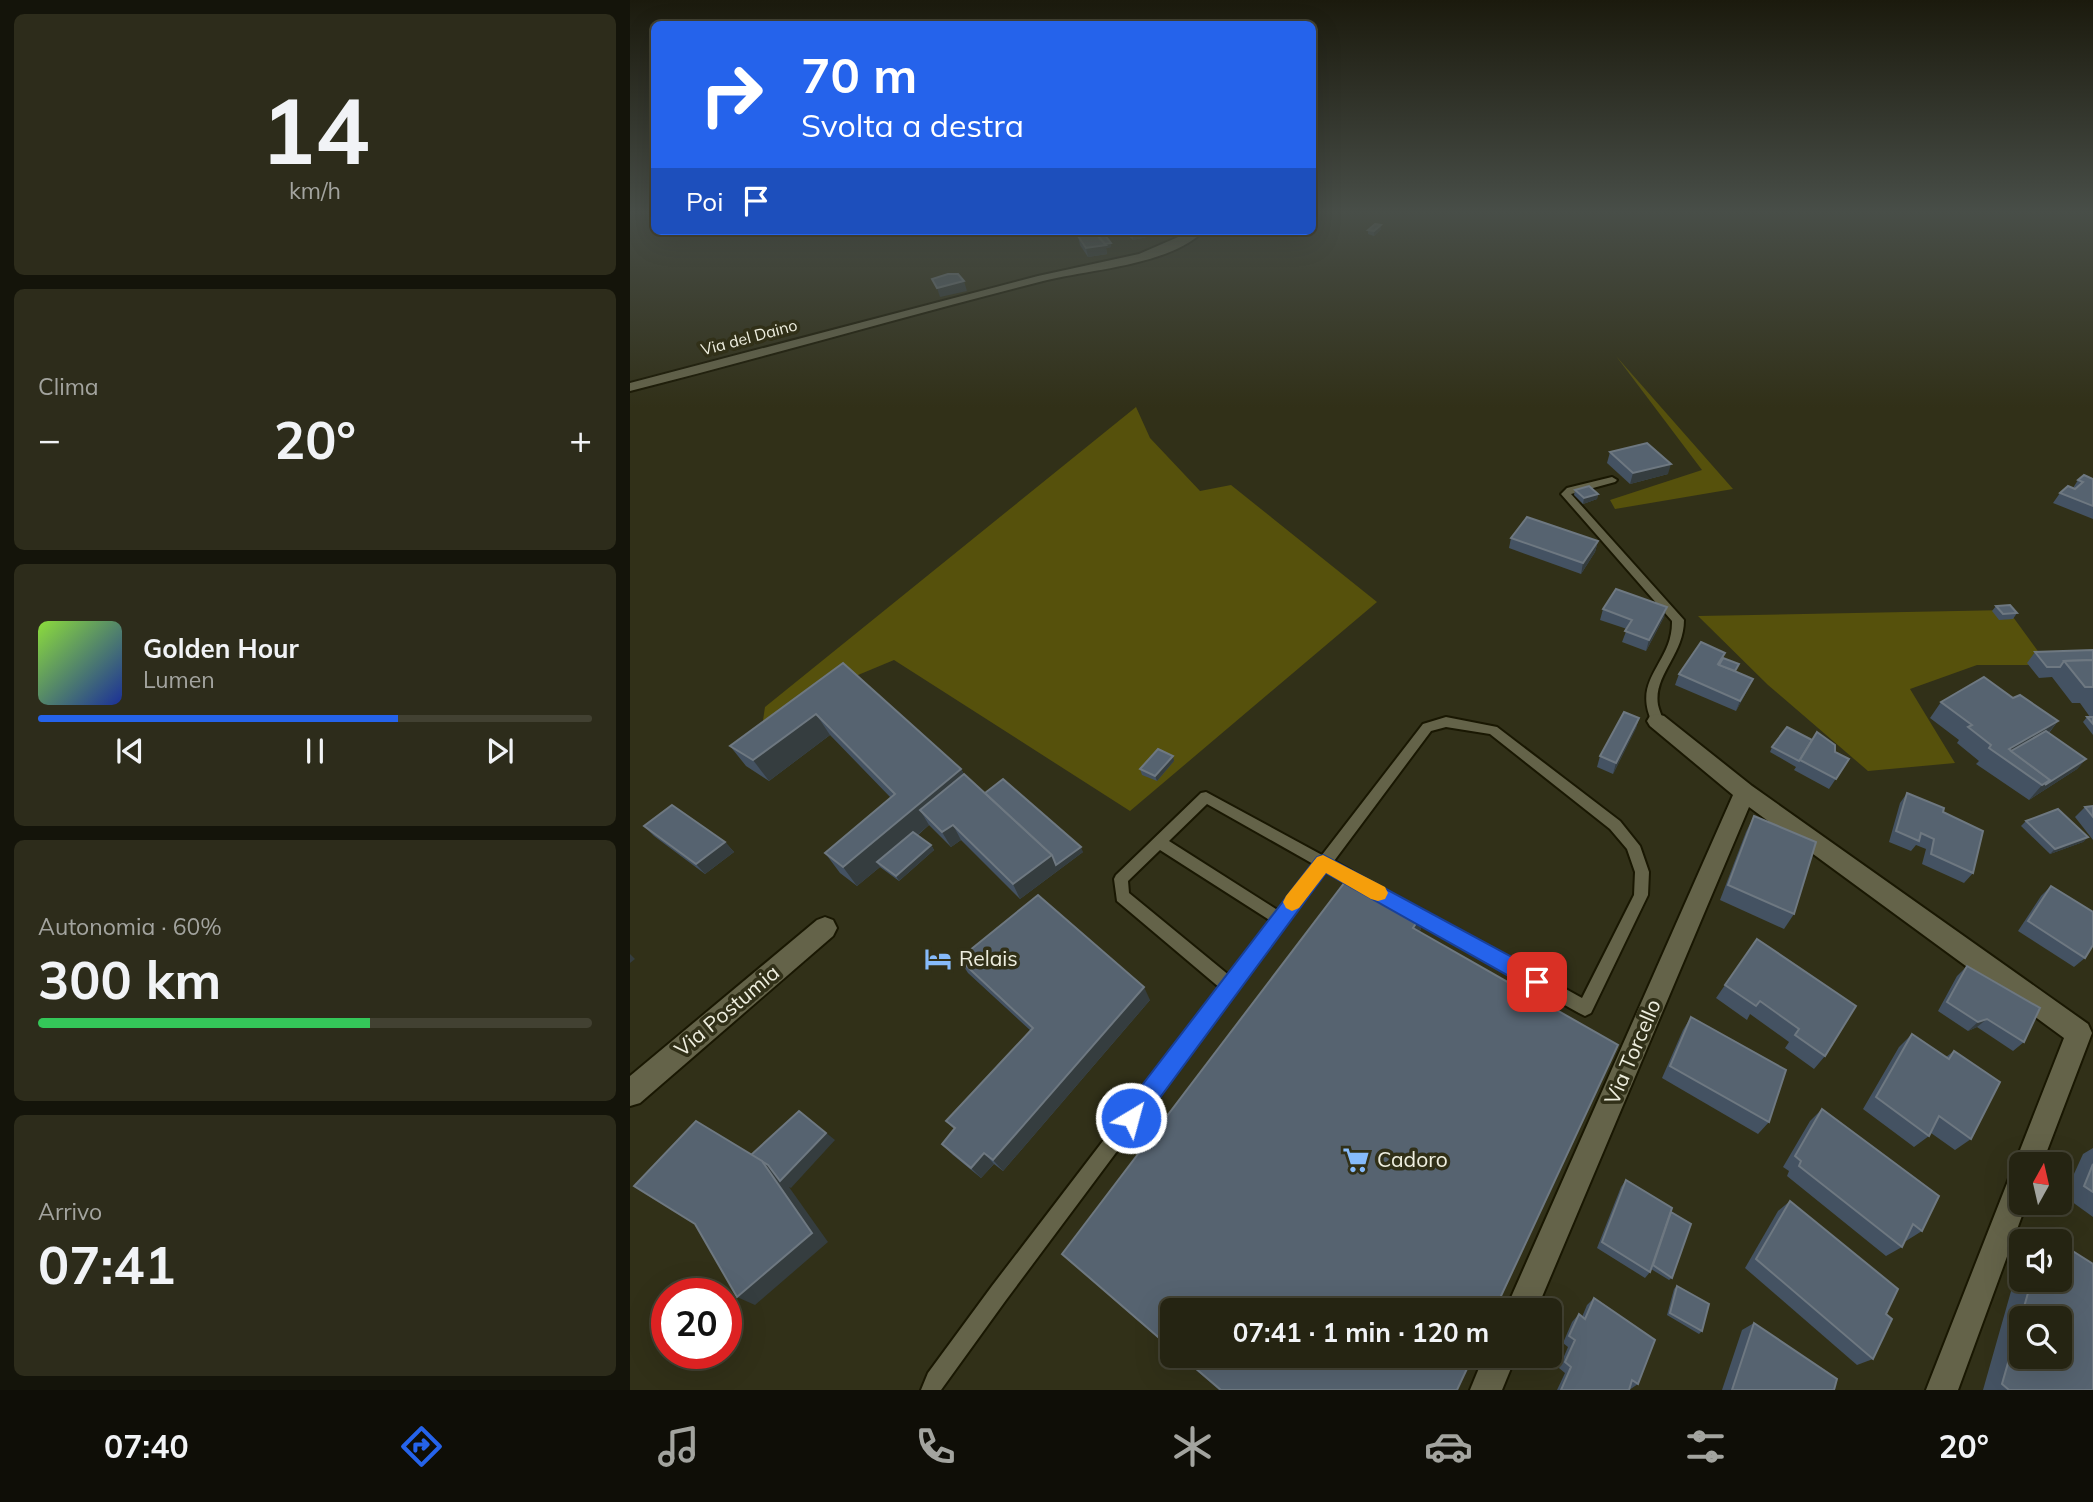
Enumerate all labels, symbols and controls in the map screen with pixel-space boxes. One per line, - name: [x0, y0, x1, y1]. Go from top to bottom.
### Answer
- text: 70 m: [801, 44, 917, 105]
- icon: right: [686, 49, 777, 140]
- text: 14: [260, 73, 370, 187]
- text: Svolta a destra: [801, 105, 1024, 145]
- text: km/h: [289, 176, 341, 205]
- icon: arrive: [737, 182, 775, 220]
- text: Poi: [686, 185, 723, 218]
- street label: Via del Daino: [699, 315, 799, 359]
- text: Clima: [38, 372, 99, 401]
- text: 20°: [274, 407, 356, 472]
- text: −: [38, 415, 61, 463]
- text: +: [569, 415, 592, 463]
- text: Golden Hour: [143, 632, 299, 665]
- text: Lumen: [143, 665, 215, 694]
- icon: previous: [111, 732, 149, 770]
- icon: pause: [296, 732, 334, 770]
- icon: next: [481, 732, 519, 770]
- text: Autonomia · 60%: [38, 912, 222, 941]
- hotel icon: Relais: [923, 944, 953, 974]
- place label: Relais: [959, 945, 1018, 971]
- text: 300 km: [38, 947, 221, 1012]
- pin: [1507, 952, 1567, 1012]
- street label: Via Postumia: [669, 959, 784, 1062]
- icon: arrive: [1518, 963, 1556, 1001]
- street label: Via Torcello: [1598, 995, 1666, 1108]
- position arrow: [1094, 1081, 1168, 1155]
- supermarket icon: Cadoro: [1341, 1145, 1371, 1175]
- place label: Cadoro: [1377, 1146, 1448, 1172]
- north arrow: [2009, 1152, 2072, 1214]
- map controls: [2009, 1152, 2072, 1369]
- text: Arrivo: [38, 1197, 102, 1226]
- button: sound: [2009, 1229, 2072, 1292]
- text: 07:41: [38, 1232, 176, 1297]
- speed limit sign: 20: [651, 1278, 742, 1369]
- button: search: [2009, 1306, 2072, 1369]
- text: 07:41 · 1 min · 120 m: [1233, 1316, 1489, 1349]
- icon: directions: [397, 1422, 446, 1471]
- icon: music: [654, 1422, 703, 1471]
- icon: phone: [911, 1422, 960, 1471]
- icon: climate: [1168, 1422, 1217, 1471]
- icon: car: [1424, 1422, 1473, 1471]
- icon: filters: [1681, 1422, 1730, 1471]
- text: 07:40: [104, 1426, 189, 1466]
- text: 20°: [1938, 1426, 1989, 1466]

